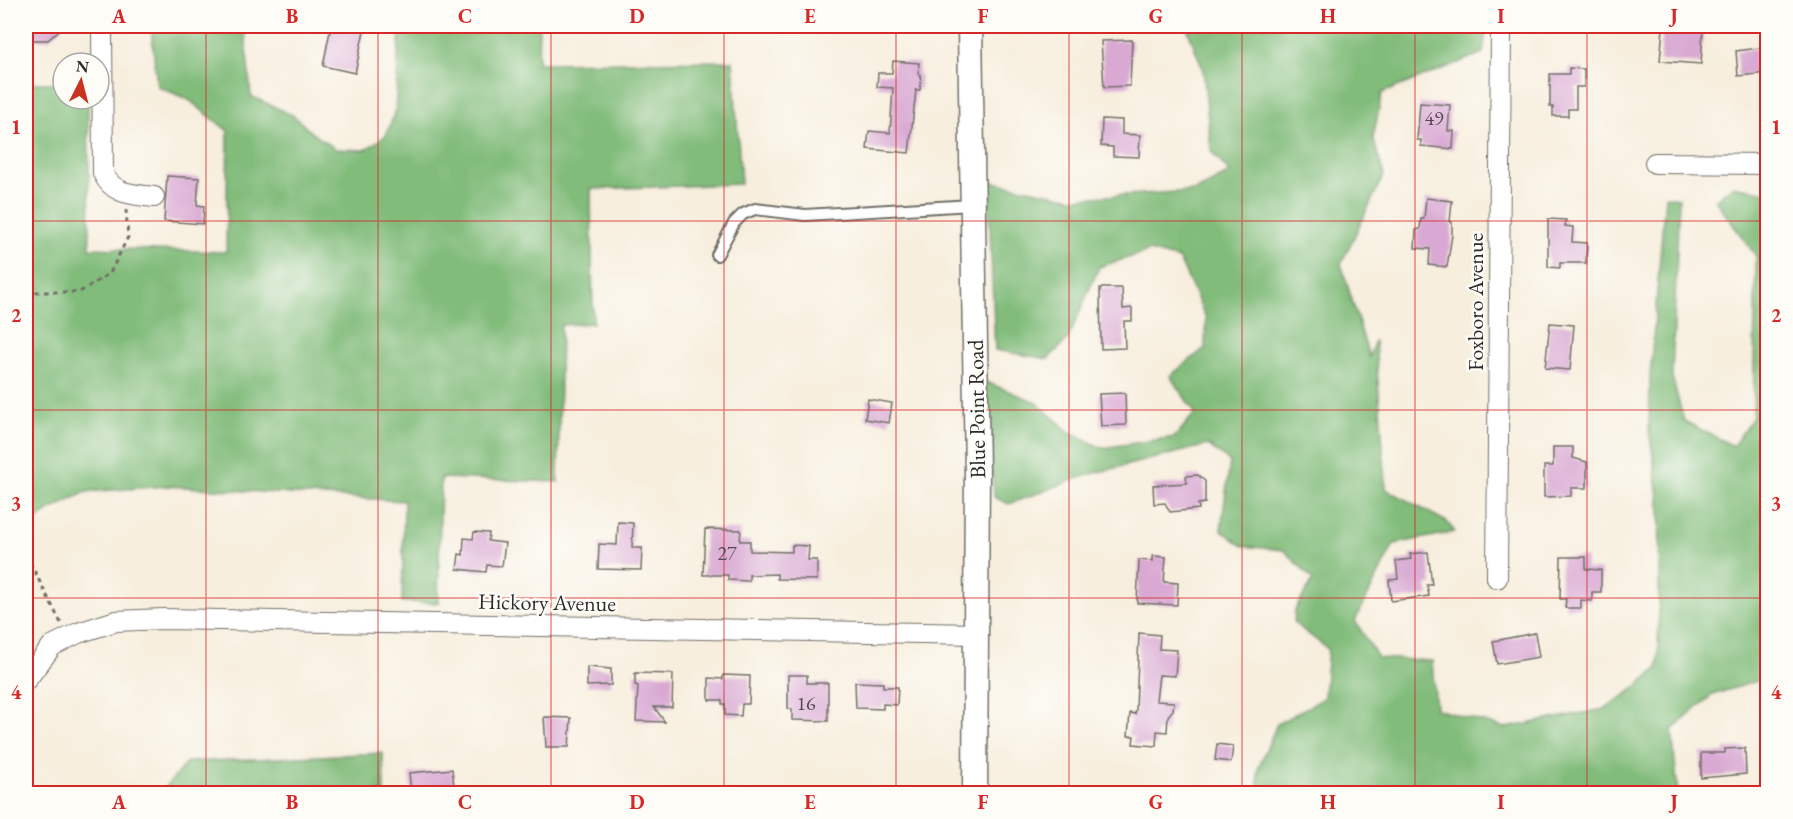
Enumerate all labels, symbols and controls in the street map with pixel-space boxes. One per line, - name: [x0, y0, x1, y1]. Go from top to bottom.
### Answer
- text: A: [111, 3, 127, 29]
- text: B: [286, 3, 298, 29]
- text: C: [458, 3, 472, 29]
- text: D: [629, 3, 645, 29]
- text: E: [804, 3, 816, 29]
- text: F: [978, 3, 989, 29]
- text: G: [1149, 3, 1163, 29]
- text: H: [1320, 3, 1336, 29]
- text: I: [1497, 3, 1505, 29]
- text: J: [1668, 3, 1678, 29]
- north arrow: [51, 51, 111, 111]
- text: N: [75, 55, 90, 78]
- house number: 49: [1424, 105, 1444, 131]
- text: 1: [11, 114, 21, 140]
- text: 1: [1771, 114, 1781, 140]
- street label: Foxboro Avenue: [1461, 232, 1490, 371]
- text: 2: [11, 302, 22, 328]
- text: 2: [1771, 302, 1782, 328]
- street label: Blue Point Road: [961, 338, 992, 479]
- text: 3: [11, 490, 21, 516]
- text: 3: [1771, 490, 1781, 516]
- house number: 27: [717, 540, 737, 566]
- street label: Hickory Avenue: [478, 587, 617, 618]
- text: 4: [11, 679, 22, 705]
- text: 4: [1771, 679, 1782, 705]
- house number: 16: [796, 690, 816, 716]
- text: A: [111, 789, 127, 815]
- text: B: [286, 789, 298, 815]
- text: C: [458, 789, 472, 815]
- text: D: [629, 789, 645, 815]
- text: E: [804, 789, 816, 815]
- text: F: [978, 789, 989, 815]
- text: G: [1149, 789, 1163, 815]
- text: H: [1320, 789, 1336, 815]
- text: I: [1497, 789, 1505, 815]
- text: J: [1668, 789, 1678, 815]

